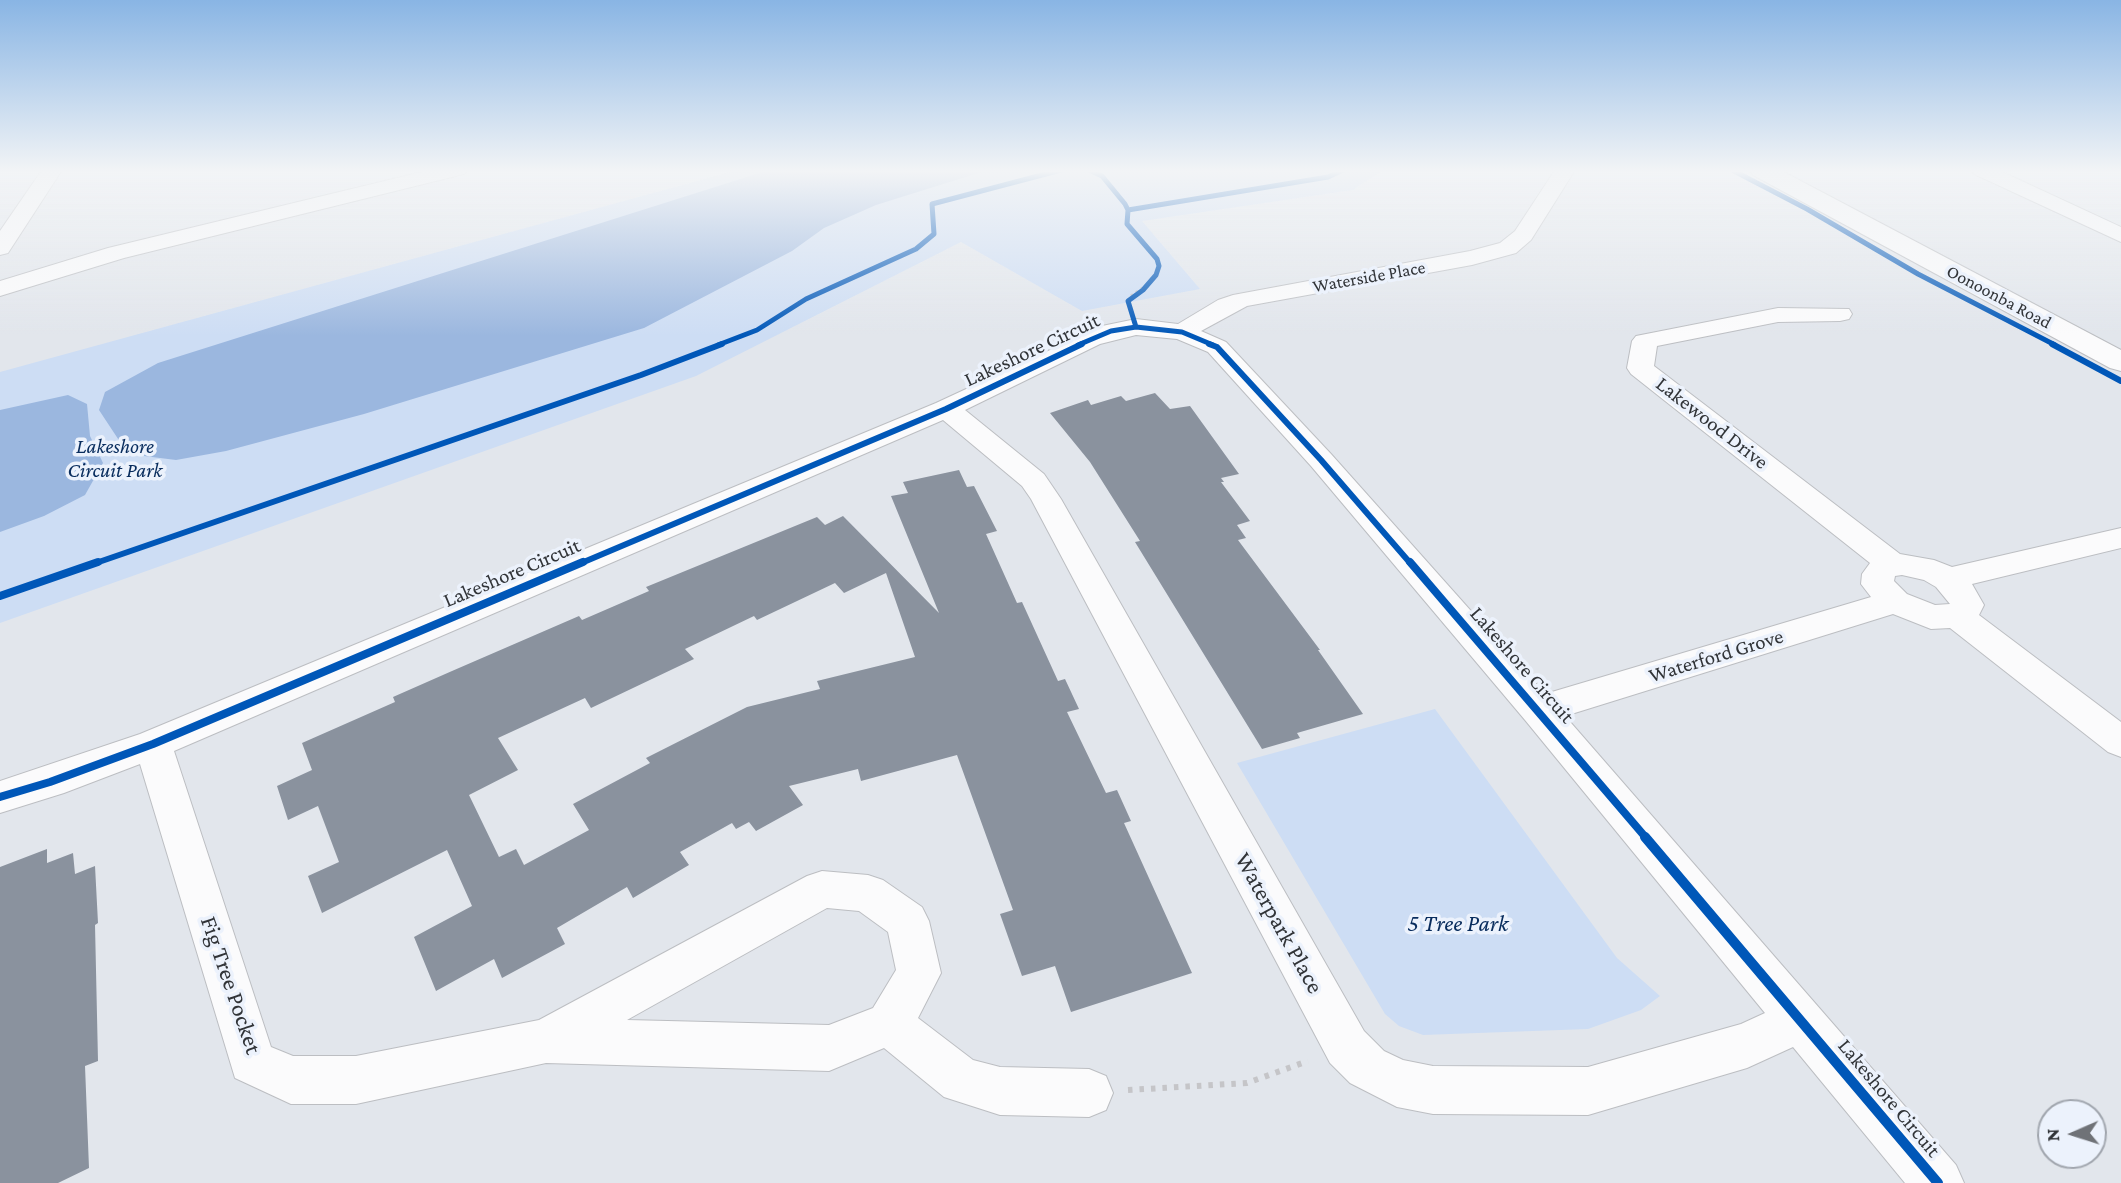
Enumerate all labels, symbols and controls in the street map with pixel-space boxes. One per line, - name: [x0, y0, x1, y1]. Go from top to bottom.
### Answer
- street label: Waterside Place: [1311, 256, 1427, 298]
- street label: Oonoonba Road: [1943, 260, 2055, 334]
- street label: Lakeshore Circuit: [960, 308, 1104, 392]
- street label: Lakewood Drive: [1651, 371, 1773, 475]
- park label: Lakeshore Circuit Park: [67, 434, 163, 484]
- street label: Lakeshore Circuit: [440, 533, 584, 613]
- street label: Lakeshore Circuit: [1464, 601, 1580, 729]
- street label: Waterford Grove: [1646, 624, 1786, 688]
- street label: Waterpark Place: [1228, 847, 1330, 999]
- park label: 5 Tree Park: [1407, 910, 1509, 938]
- street label: Fig Tree Pocket: [194, 912, 268, 1058]
- street label: Lakeshore Circuit: [1832, 1034, 1946, 1162]
- north arrow: [2037, 1099, 2107, 1169]
- text: N: [2042, 1128, 2063, 1142]

